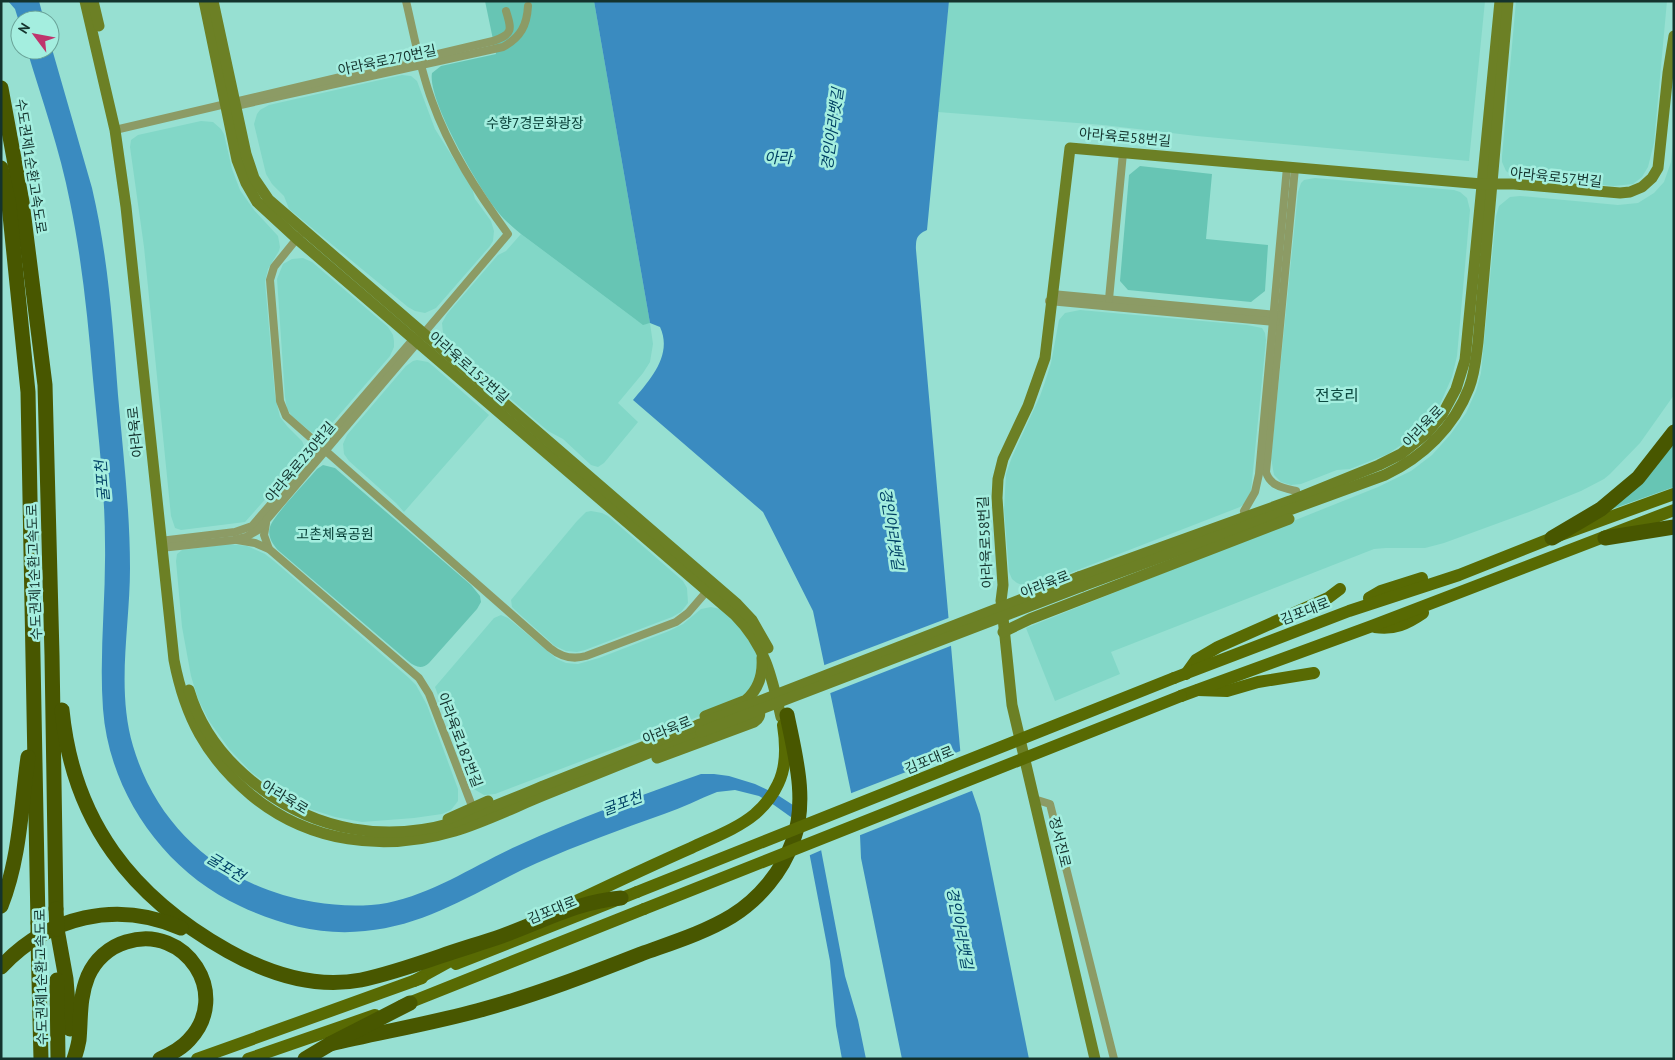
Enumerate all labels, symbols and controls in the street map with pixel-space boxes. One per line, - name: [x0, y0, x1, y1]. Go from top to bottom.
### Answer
- north arrow: [10, 10, 60, 60]
- text: N: [14, 19, 34, 37]
- street label: 아라육로270번길: [336, 41, 438, 79]
- water label: 경인아라뱃길: [817, 85, 847, 171]
- street label: 수도권제1순환고속도로: [11, 97, 51, 235]
- park label: 수향7경문화광장: [486, 114, 584, 132]
- street label: 아라육로58번길: [1078, 124, 1172, 150]
- water label: 아라: [764, 148, 794, 167]
- street label: 아라육로57번길: [1509, 163, 1603, 191]
- street label: 아라육로152번길: [425, 327, 513, 407]
- district label: 전호리: [1315, 385, 1359, 405]
- street label: 아라육로: [1399, 401, 1447, 451]
- street label: 아라육로: [123, 405, 147, 459]
- street label: 아라육로230번길: [261, 418, 339, 506]
- water label: 굴포천: [91, 457, 113, 502]
- water label: 경인아라뱃길: [876, 487, 908, 573]
- street label: 아라육로58번길: [974, 495, 996, 589]
- street label: 수도권제1순환고속도로: [23, 503, 45, 640]
- park label: 고촌체육공원: [296, 525, 374, 543]
- street label: 아라육로: [1018, 566, 1072, 602]
- street label: 김포대로: [1278, 593, 1332, 629]
- street label: 아라육로182번길: [434, 690, 486, 790]
- street label: 아라육로: [640, 712, 694, 748]
- street label: 김포대로: [902, 742, 956, 778]
- street label: 아라육로: [258, 776, 312, 818]
- water label: 굴포천: [599, 786, 647, 819]
- street label: 정서진로: [1045, 815, 1075, 869]
- water label: 굴포천: [203, 848, 251, 887]
- water label: 경인아라뱃길: [943, 886, 977, 972]
- street label: 김포대로: [525, 892, 579, 928]
- street label: 수도권제1순환고속도로: [31, 909, 51, 1045]

